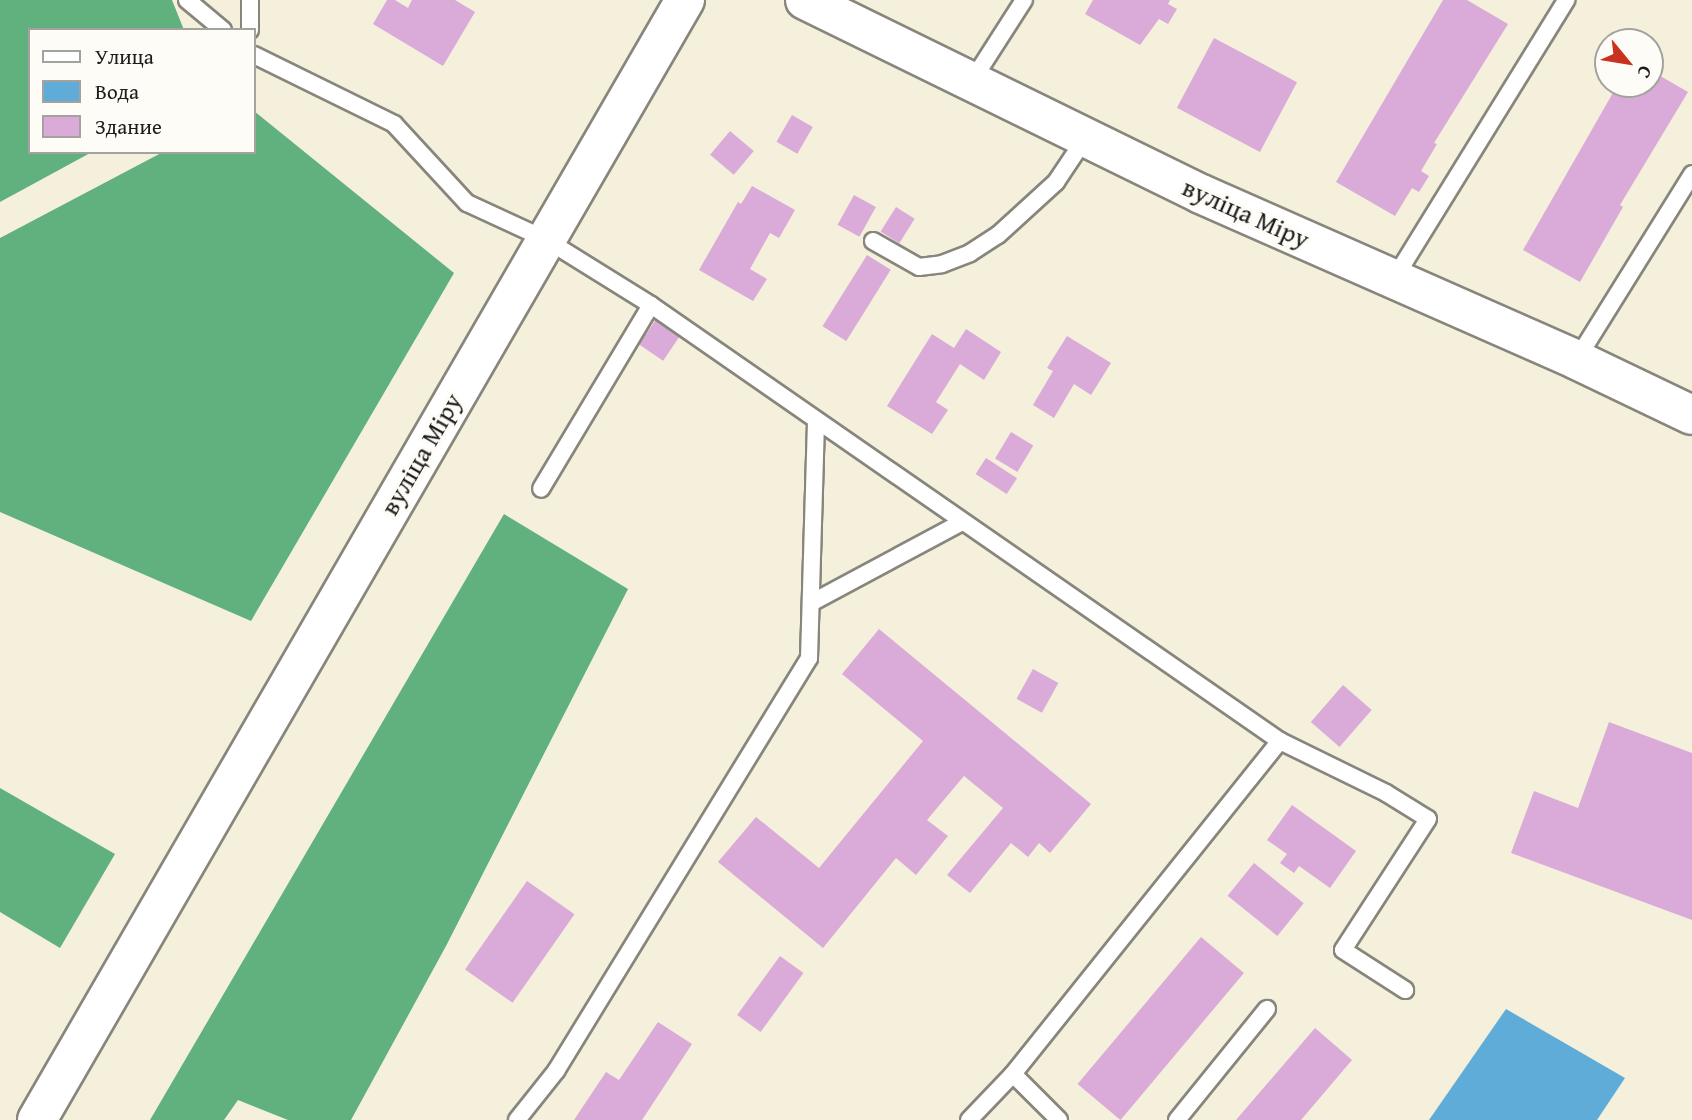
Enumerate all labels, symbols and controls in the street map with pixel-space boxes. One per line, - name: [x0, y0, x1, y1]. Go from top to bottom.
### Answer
- legend: [28, 28, 256, 154]
- north arrow: [1594, 28, 1664, 98]
- text: Улица: [95, 41, 154, 72]
- text: С: [1631, 61, 1660, 84]
- text: Вода: [95, 76, 139, 107]
- text: Здание: [95, 111, 162, 142]
- street label: вуліца Міру: [1178, 171, 1314, 255]
- street label: вуліца Міру: [374, 388, 468, 520]

